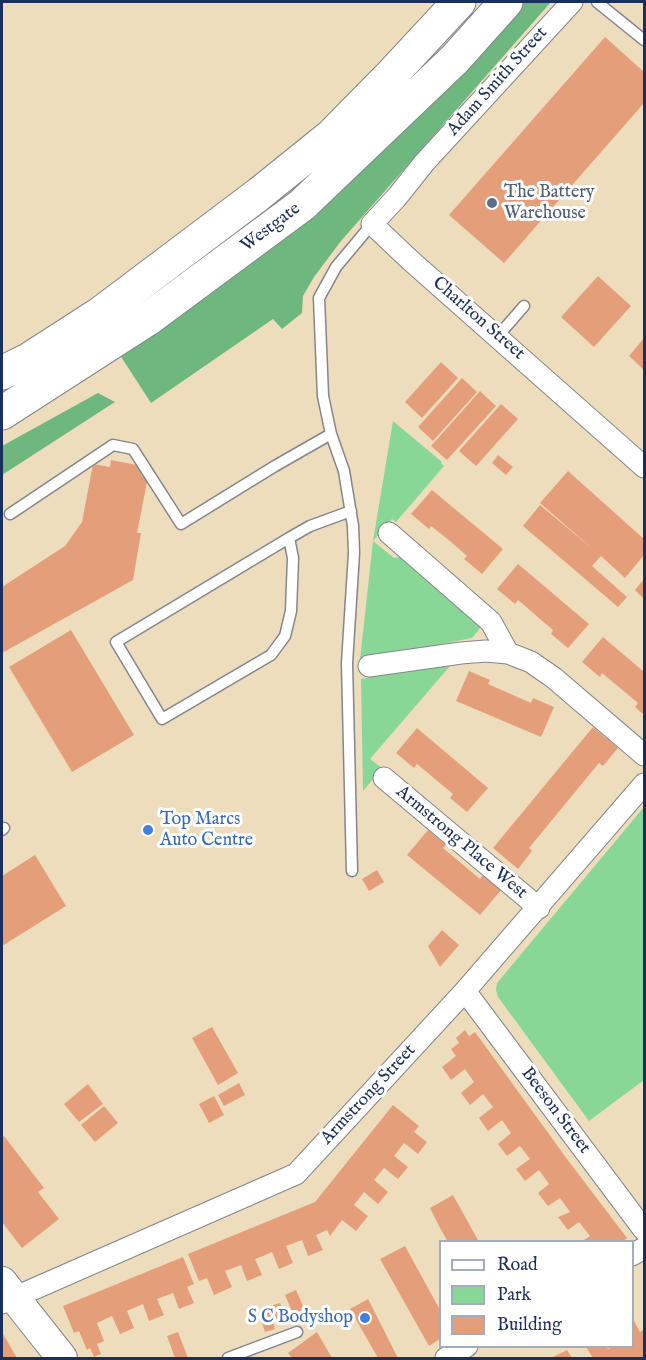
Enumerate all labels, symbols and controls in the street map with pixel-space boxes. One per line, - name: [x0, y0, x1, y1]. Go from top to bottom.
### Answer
- street label: Adam Smith Street: [443, 23, 553, 141]
- place label: The Battery Warehouse: [504, 182, 595, 224]
- marker: The Battery Warehouse: [485, 196, 499, 210]
- street label: Westgate: [237, 199, 305, 257]
- street label: Charlton Street: [427, 273, 529, 365]
- street label: Armstrong Place West: [391, 782, 531, 904]
- place label: Top Marcs Auto Centre: [160, 809, 253, 852]
- marker: Top Marcs Auto Centre: [141, 823, 155, 837]
- street label: Armstrong Street: [317, 1040, 421, 1150]
- street label: Beeson Street: [515, 1064, 595, 1158]
- legend: [439, 1240, 634, 1348]
- text: Road: [497, 1254, 538, 1277]
- text: Park: [497, 1284, 531, 1307]
- place label: S C Bodyshop: [248, 1307, 353, 1329]
- marker: S C Bodyshop: [358, 1311, 372, 1325]
- text: Building: [497, 1314, 562, 1337]

